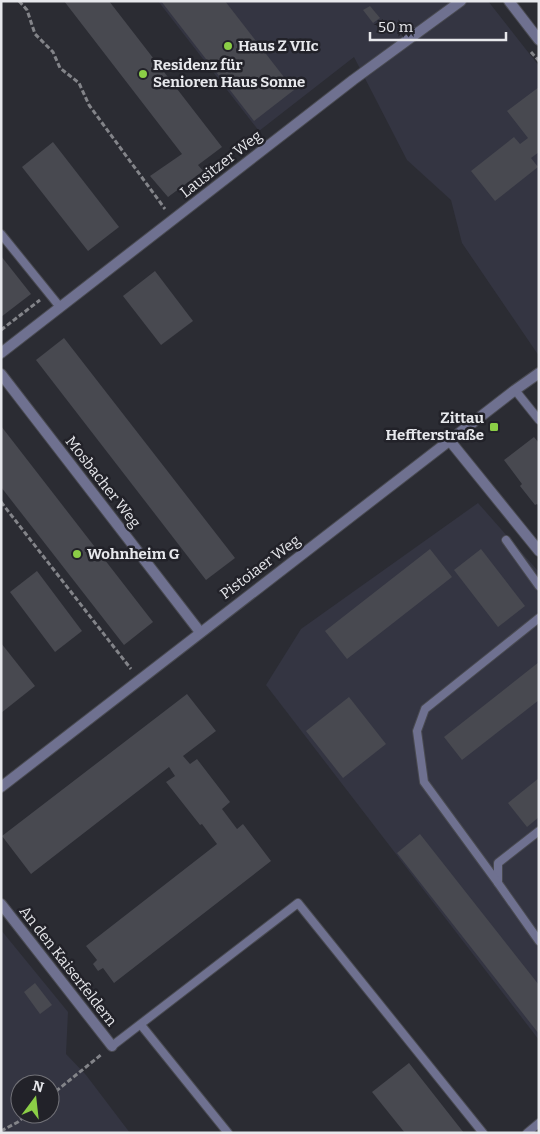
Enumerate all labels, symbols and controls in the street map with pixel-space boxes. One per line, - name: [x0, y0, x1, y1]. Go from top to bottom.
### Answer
- scale bar: [370, 10, 506, 42]
- text: 50 m: [378, 18, 414, 36]
- place label: Haus Z VIIc: [238, 37, 319, 55]
- marker: Haus Z VIIc: [222, 40, 234, 52]
- place label: Residenz für Senioren Haus Sonne: [153, 56, 305, 91]
- marker: Residenz für Senioren Haus Sonne: [137, 68, 149, 80]
- street label: Lausitzer Weg: [177, 127, 265, 201]
- place label: Zittau Heffterstraße: [385, 409, 485, 444]
- marker: Zittau Heffterstraße: [488, 421, 500, 433]
- street label: Mosbacher Weg: [62, 433, 144, 531]
- street label: Pistoiaer Weg: [216, 531, 304, 603]
- place label: Wohnheim G: [87, 545, 180, 563]
- marker: Wohnheim G: [71, 548, 83, 560]
- street label: An den Kaiserfeldern: [15, 902, 121, 1030]
- north arrow: [10, 1074, 60, 1124]
- text: N: [31, 1077, 46, 1097]

